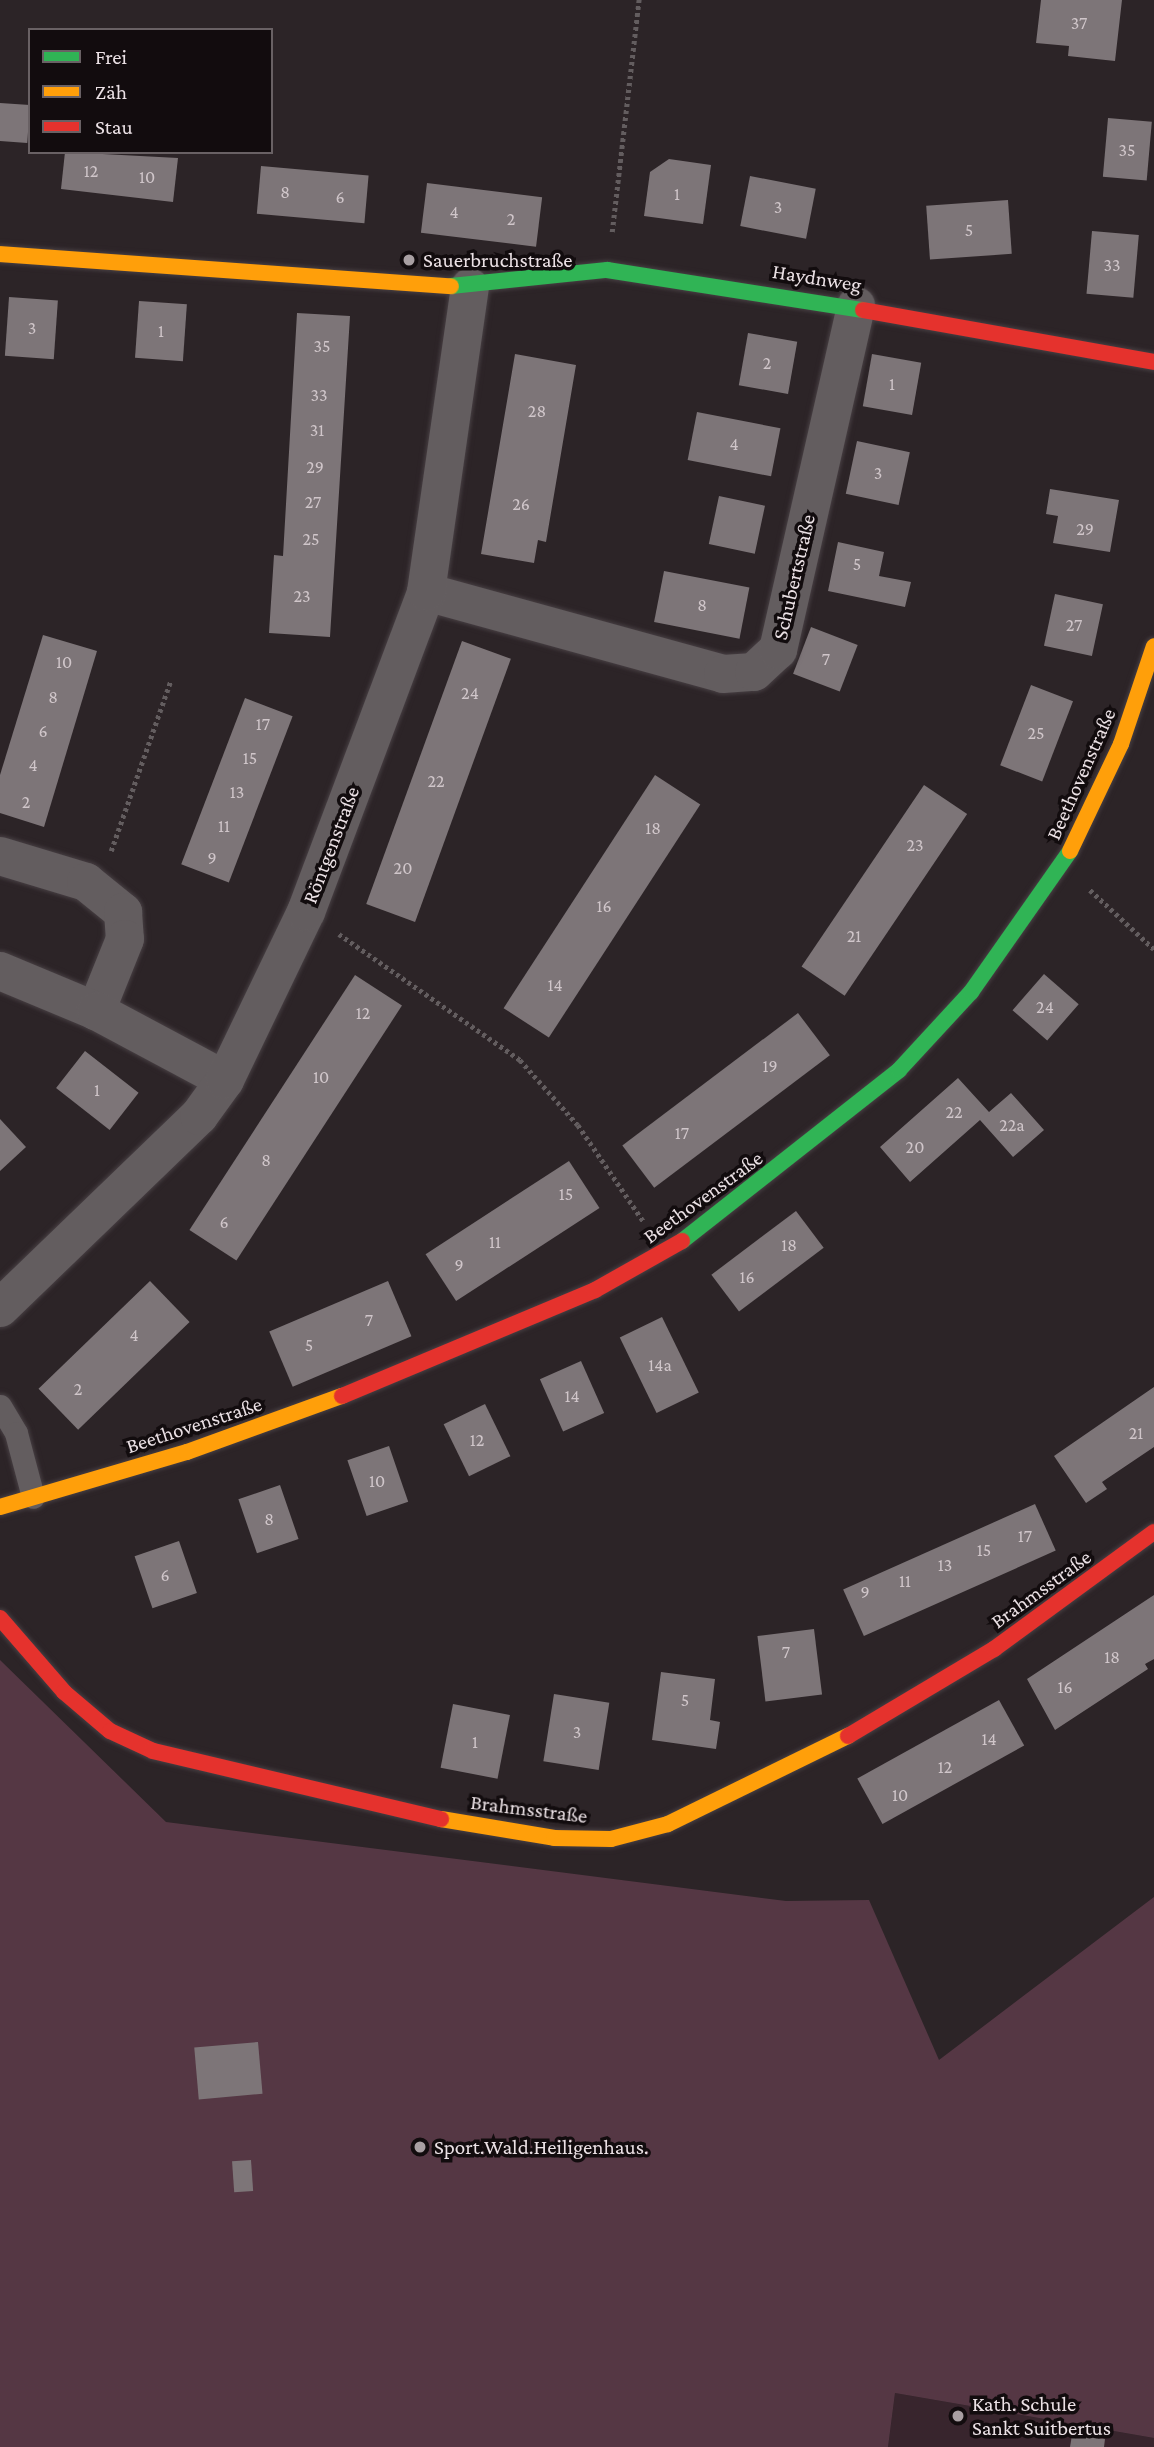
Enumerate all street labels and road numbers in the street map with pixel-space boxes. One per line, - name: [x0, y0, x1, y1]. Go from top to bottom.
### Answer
- street label: Haydnweg: [771, 259, 863, 297]
- street label: Schubertstraße: [767, 512, 821, 642]
- street label: Beethovenstraße: [1041, 704, 1121, 844]
- street label: Röntgenstraße: [297, 783, 365, 907]
- street label: Beethovenstraße: [638, 1145, 768, 1249]
- street label: Beethovenstraße: [123, 1391, 265, 1459]
- street label: Brahmsstraße: [986, 1544, 1096, 1634]
- street label: Brahmsstraße: [469, 1789, 589, 1829]

